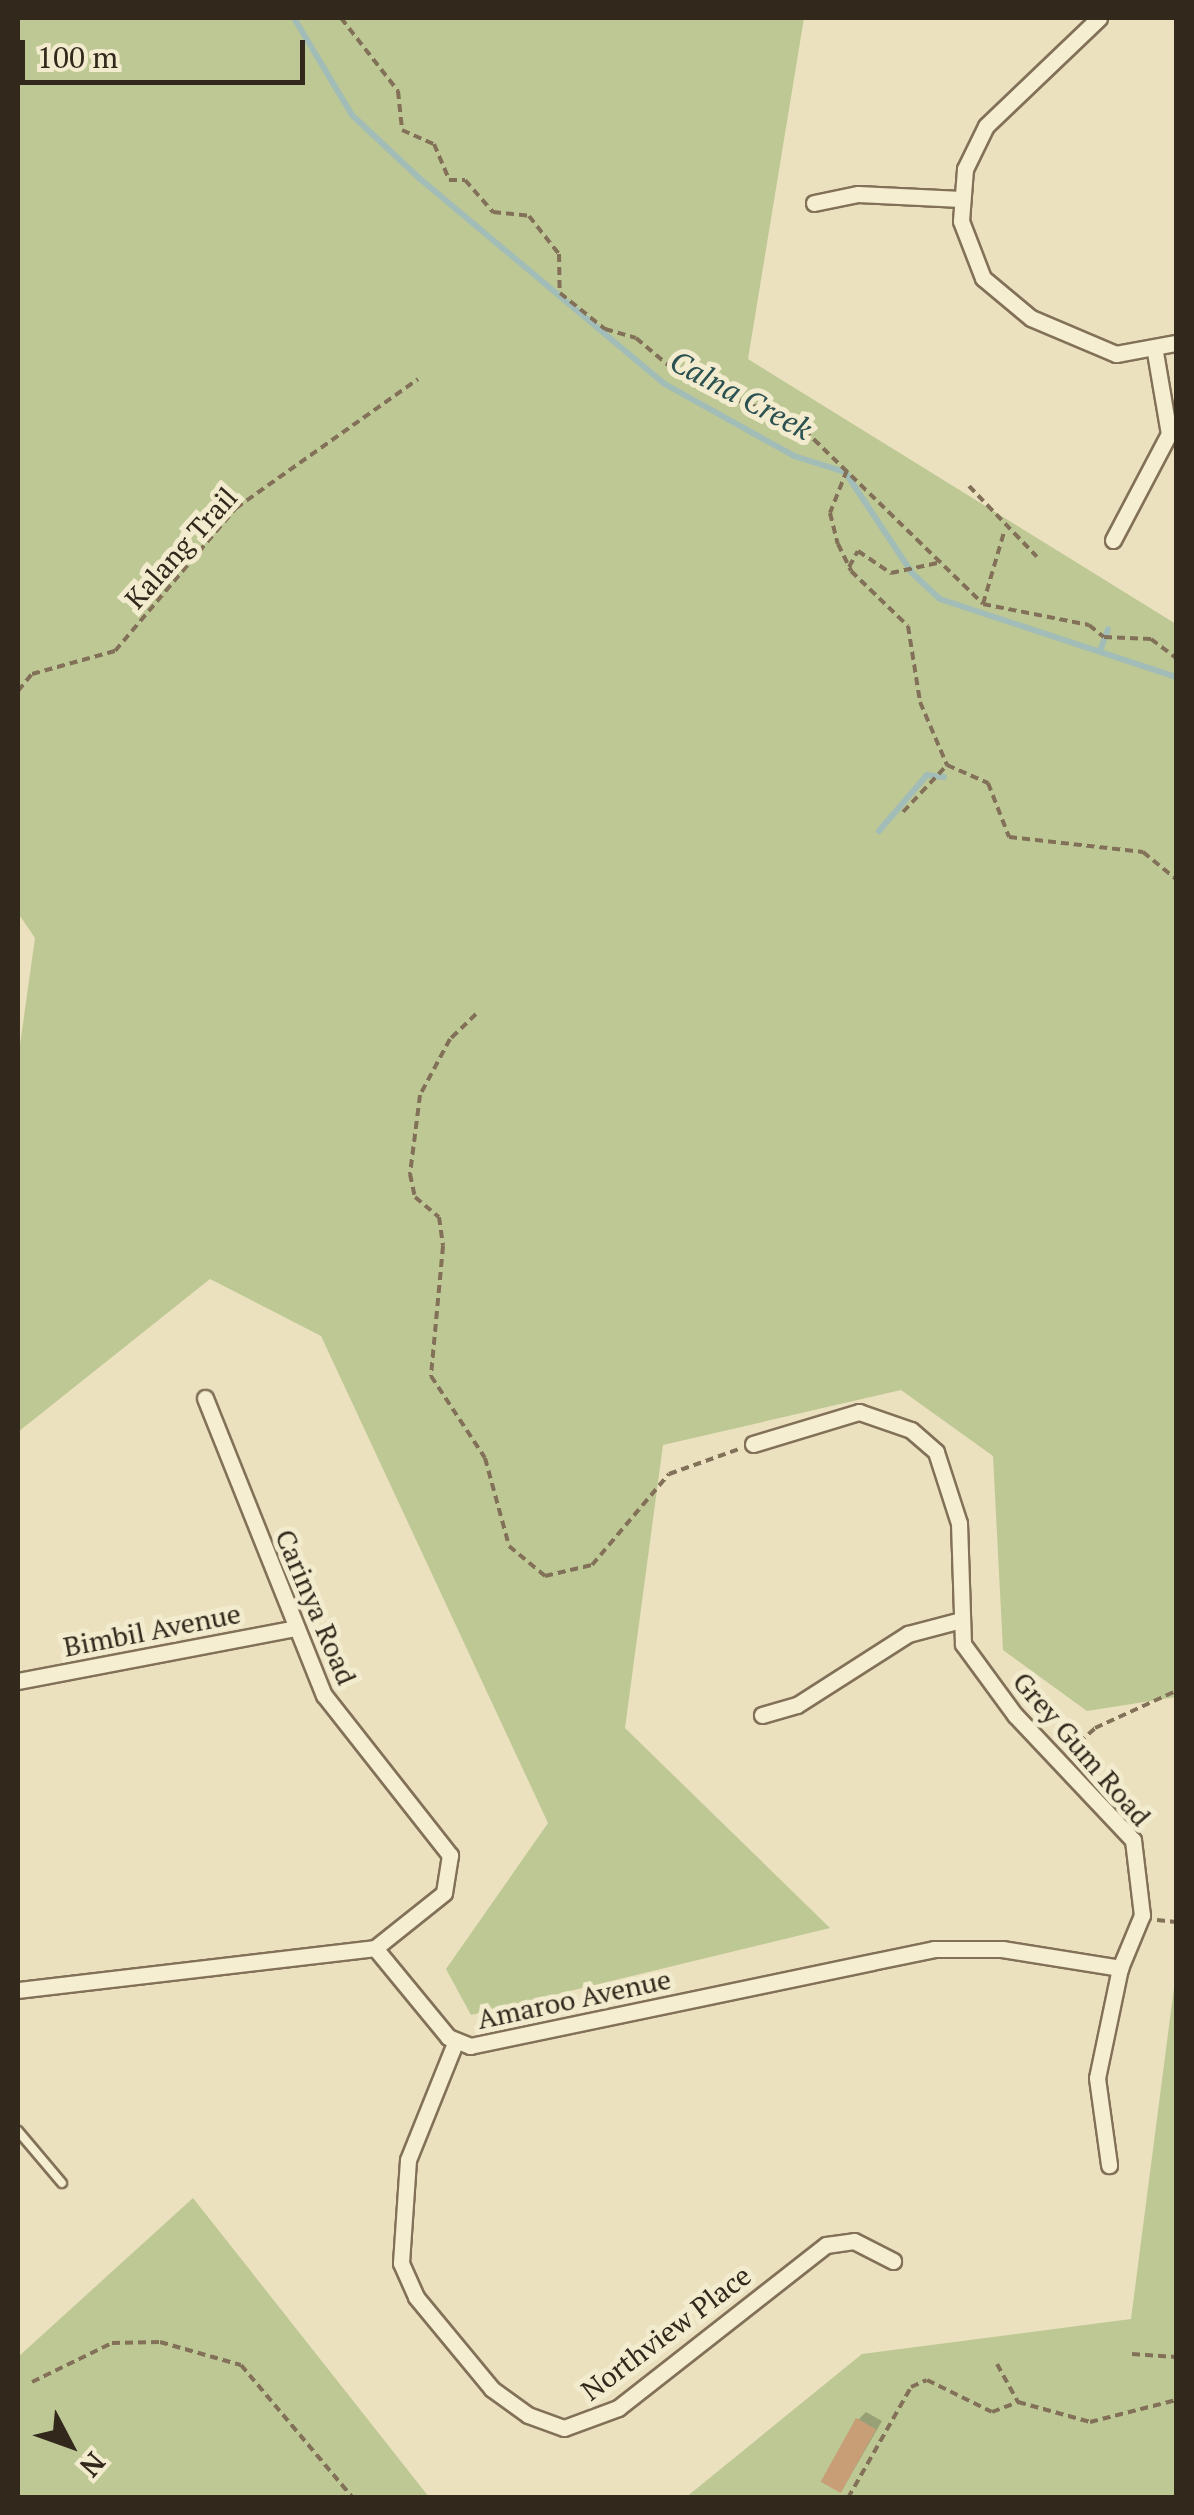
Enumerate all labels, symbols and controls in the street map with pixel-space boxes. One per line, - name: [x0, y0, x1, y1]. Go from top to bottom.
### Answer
- scale bar: [25, 20, 310, 82]
- text: 100 m: [37, 37, 118, 77]
- water label: Calna Creek: [664, 343, 818, 447]
- street label: Kalang Trail: [118, 481, 244, 615]
- street label: Carinya Road: [268, 1524, 364, 1690]
- street label: Bimbil Avenue: [60, 1596, 244, 1664]
- street label: Grey Gum Road: [1006, 1665, 1158, 1833]
- street label: Amaroo Avenue: [474, 1962, 674, 2036]
- street label: Northview Place: [575, 2258, 757, 2408]
- north arrow: [20, 2395, 120, 2495]
- text: N: [72, 2445, 114, 2485]

